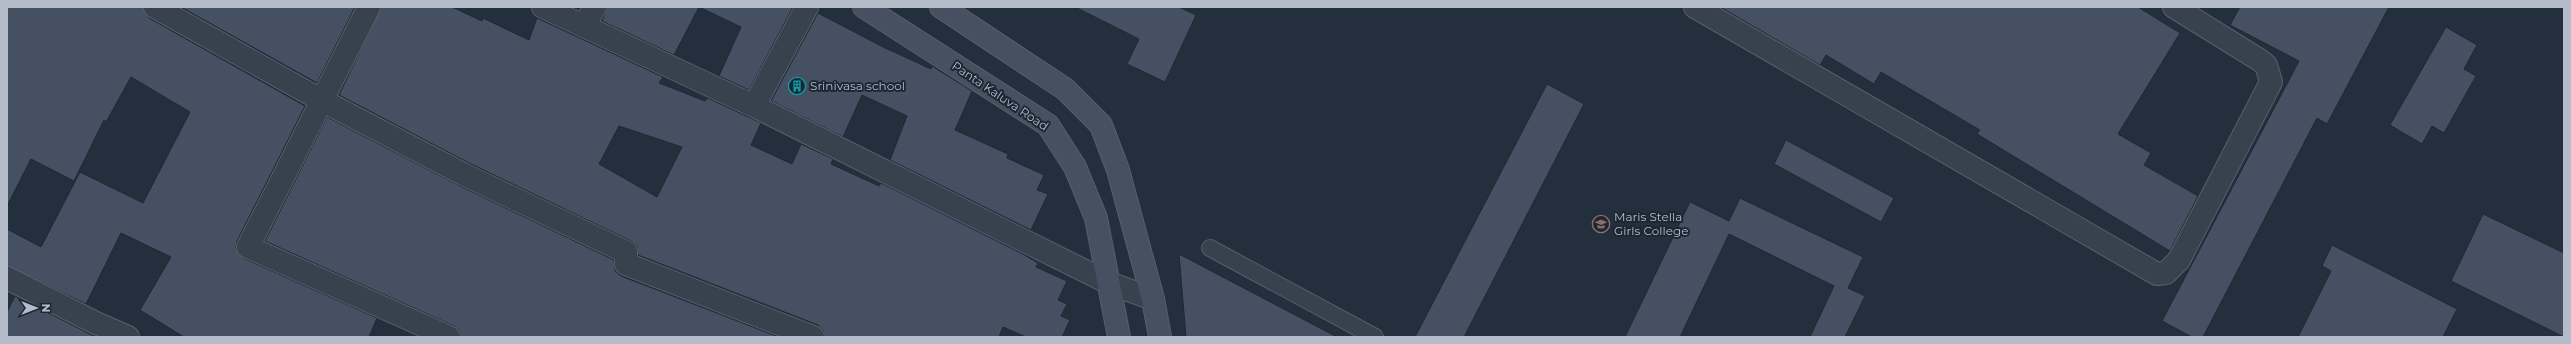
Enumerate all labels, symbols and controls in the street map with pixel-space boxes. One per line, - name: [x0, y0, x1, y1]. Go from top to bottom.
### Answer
- street label: Panta Kaluva Road: [949, 58, 1051, 133]
- building icon: Srinivasa school: [787, 76, 807, 96]
- place label: Srinivasa school: [810, 78, 905, 93]
- place label: Maris Stella Girls College: [1614, 209, 1688, 238]
- school or university icon: Maris Stella Girls College: [1591, 214, 1611, 234]
- north arrow: [16, 288, 56, 328]
- text: N: [39, 304, 53, 312]

